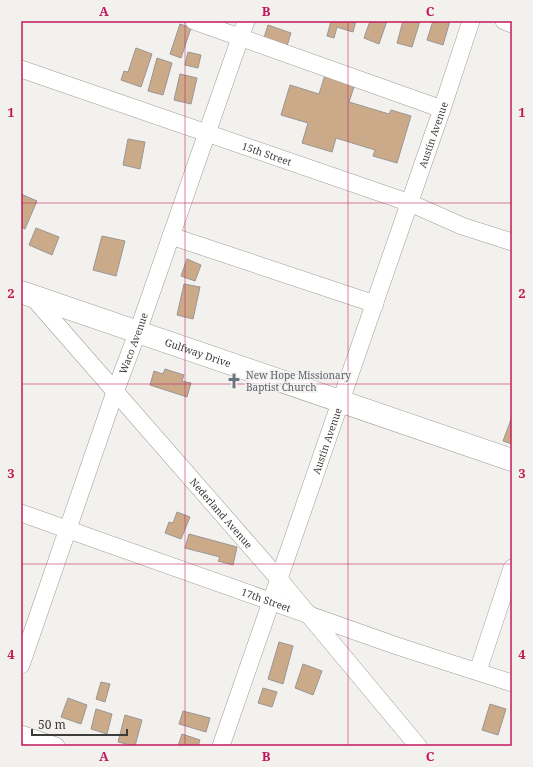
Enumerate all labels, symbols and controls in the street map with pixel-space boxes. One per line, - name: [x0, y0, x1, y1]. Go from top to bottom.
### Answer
- text: A: [99, 2, 109, 20]
- text: B: [262, 2, 271, 20]
- text: C: [426, 2, 435, 20]
- street label: Austin Avenue: [415, 100, 451, 170]
- text: 1: [7, 103, 15, 121]
- text: 1: [518, 103, 526, 121]
- street label: 15th Street: [240, 139, 294, 169]
- text: 2: [7, 284, 15, 302]
- text: 2: [518, 284, 526, 302]
- street label: Waco Avenue: [116, 310, 151, 376]
- street label: Gulfway Drive: [163, 335, 233, 370]
- place label: New Hope Missionary Baptist Church: [246, 368, 351, 394]
- church icon: New Hope Missionary Baptist Church: [225, 372, 243, 390]
- street label: Austin Avenue: [309, 406, 345, 476]
- text: 3: [7, 464, 15, 482]
- text: 3: [518, 464, 526, 482]
- street label: Nederland Avenue: [187, 475, 256, 551]
- street label: 17th Street: [239, 584, 293, 615]
- text: 4: [7, 645, 15, 663]
- text: 4: [518, 645, 526, 663]
- scale bar: [32, 711, 127, 737]
- text: 50 m: [38, 716, 66, 733]
- text: A: [99, 747, 109, 765]
- text: B: [262, 747, 271, 765]
- text: C: [426, 747, 435, 765]

